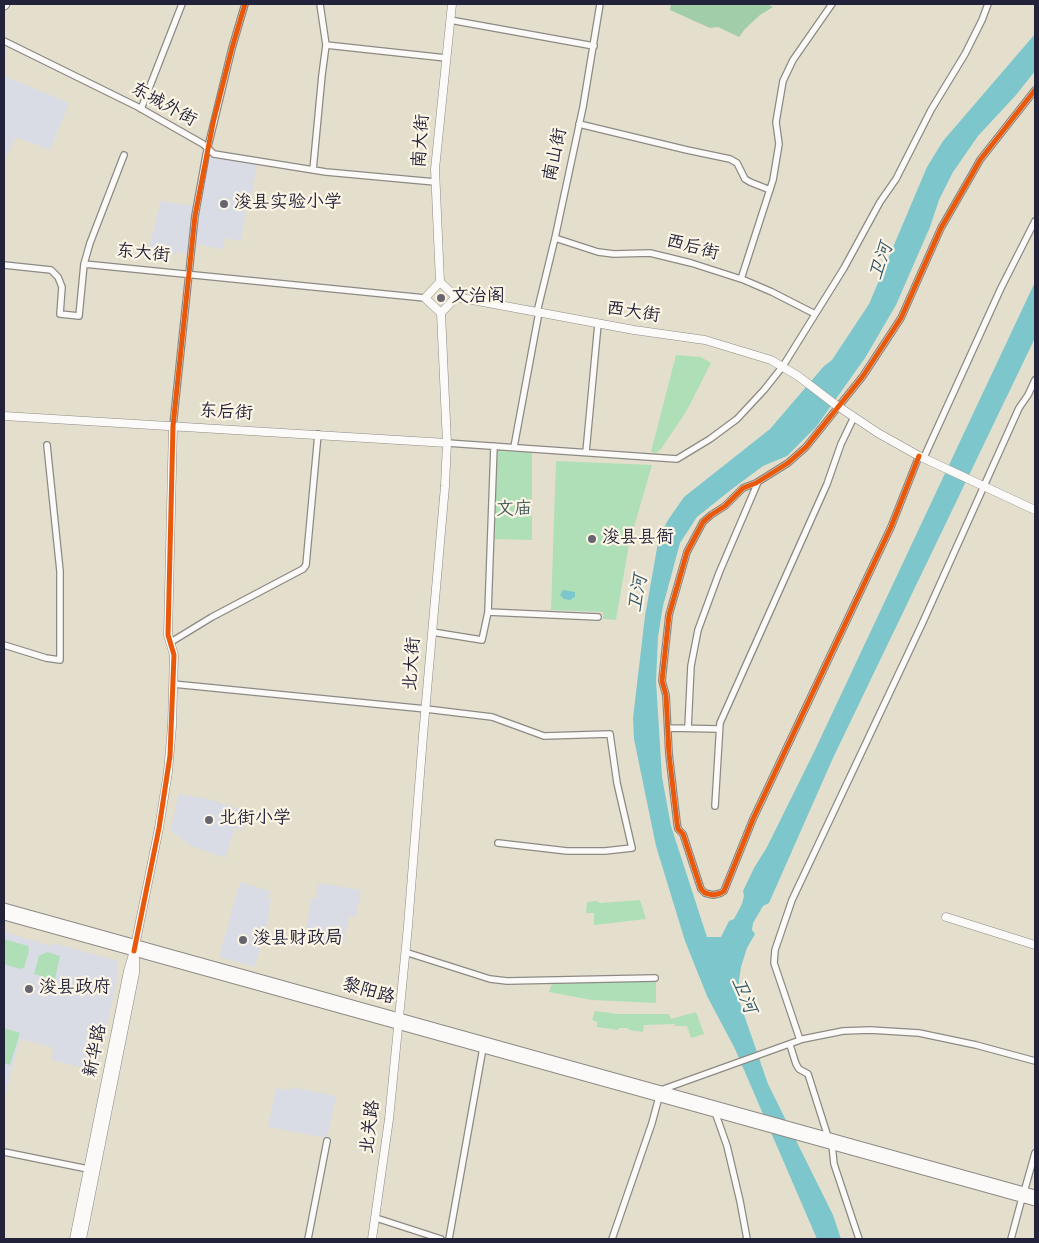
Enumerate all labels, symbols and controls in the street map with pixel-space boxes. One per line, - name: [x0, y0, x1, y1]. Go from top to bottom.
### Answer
- street label: 东城外街: [126, 79, 200, 133]
- street label: 南大街: [410, 113, 436, 169]
- street label: 南山街: [541, 126, 573, 184]
- place label: 浚县实验小学: [234, 193, 342, 215]
- marker: 浚县实验小学: [218, 198, 230, 210]
- street label: 西后街: [663, 232, 721, 266]
- water label: 卫河: [866, 240, 900, 284]
- street label: 东大街: [115, 241, 171, 269]
- place label: 文治阁: [451, 287, 505, 309]
- marker: 文治阁: [435, 292, 447, 304]
- street label: 西大街: [605, 299, 661, 329]
- street label: 东后街: [198, 402, 254, 426]
- park label: 文庙: [496, 500, 532, 522]
- place label: 浚县县衙: [602, 528, 674, 550]
- marker: 浚县县衙: [586, 533, 598, 545]
- water label: 卫河: [625, 573, 655, 615]
- street label: 北大街: [401, 636, 427, 692]
- place label: 北街小学: [219, 809, 291, 831]
- marker: 北街小学: [203, 814, 215, 826]
- place label: 浚县财政局: [253, 929, 343, 951]
- marker: 浚县财政局: [237, 934, 249, 946]
- water label: 卫河: [724, 974, 760, 1018]
- street label: 黎阳路: [339, 975, 397, 1011]
- place label: 浚县政府: [39, 978, 111, 1000]
- marker: 浚县政府: [23, 983, 35, 995]
- street label: 新华路: [81, 1022, 113, 1080]
- street label: 北关路: [358, 1099, 386, 1155]

